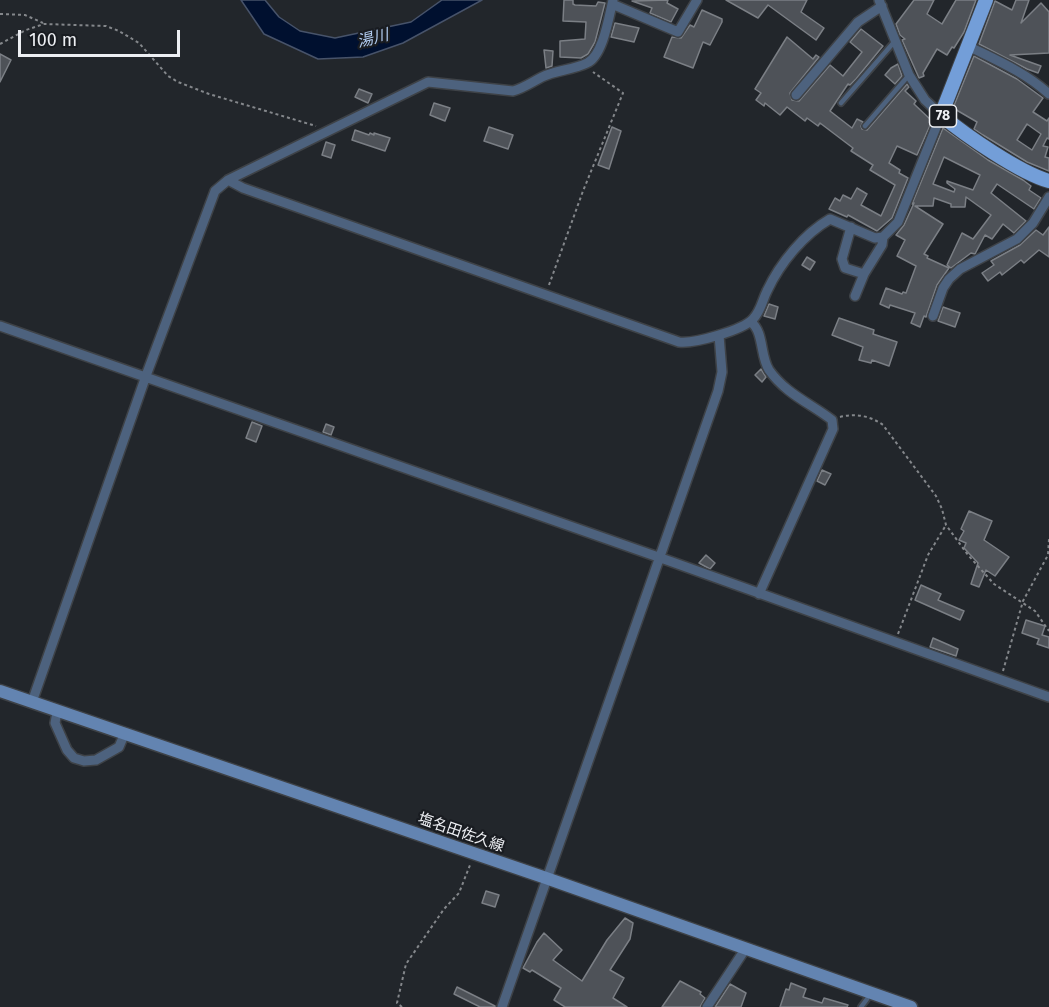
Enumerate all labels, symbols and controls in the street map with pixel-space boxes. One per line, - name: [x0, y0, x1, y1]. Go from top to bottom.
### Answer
- scale bar: [21, 18, 183, 56]
- water label: 湯川: [355, 26, 391, 52]
- text: 100 m: [29, 29, 77, 51]
- road number: 78: [930, 105, 956, 127]
- street label: 塩名田佐久線: [416, 810, 506, 856]

